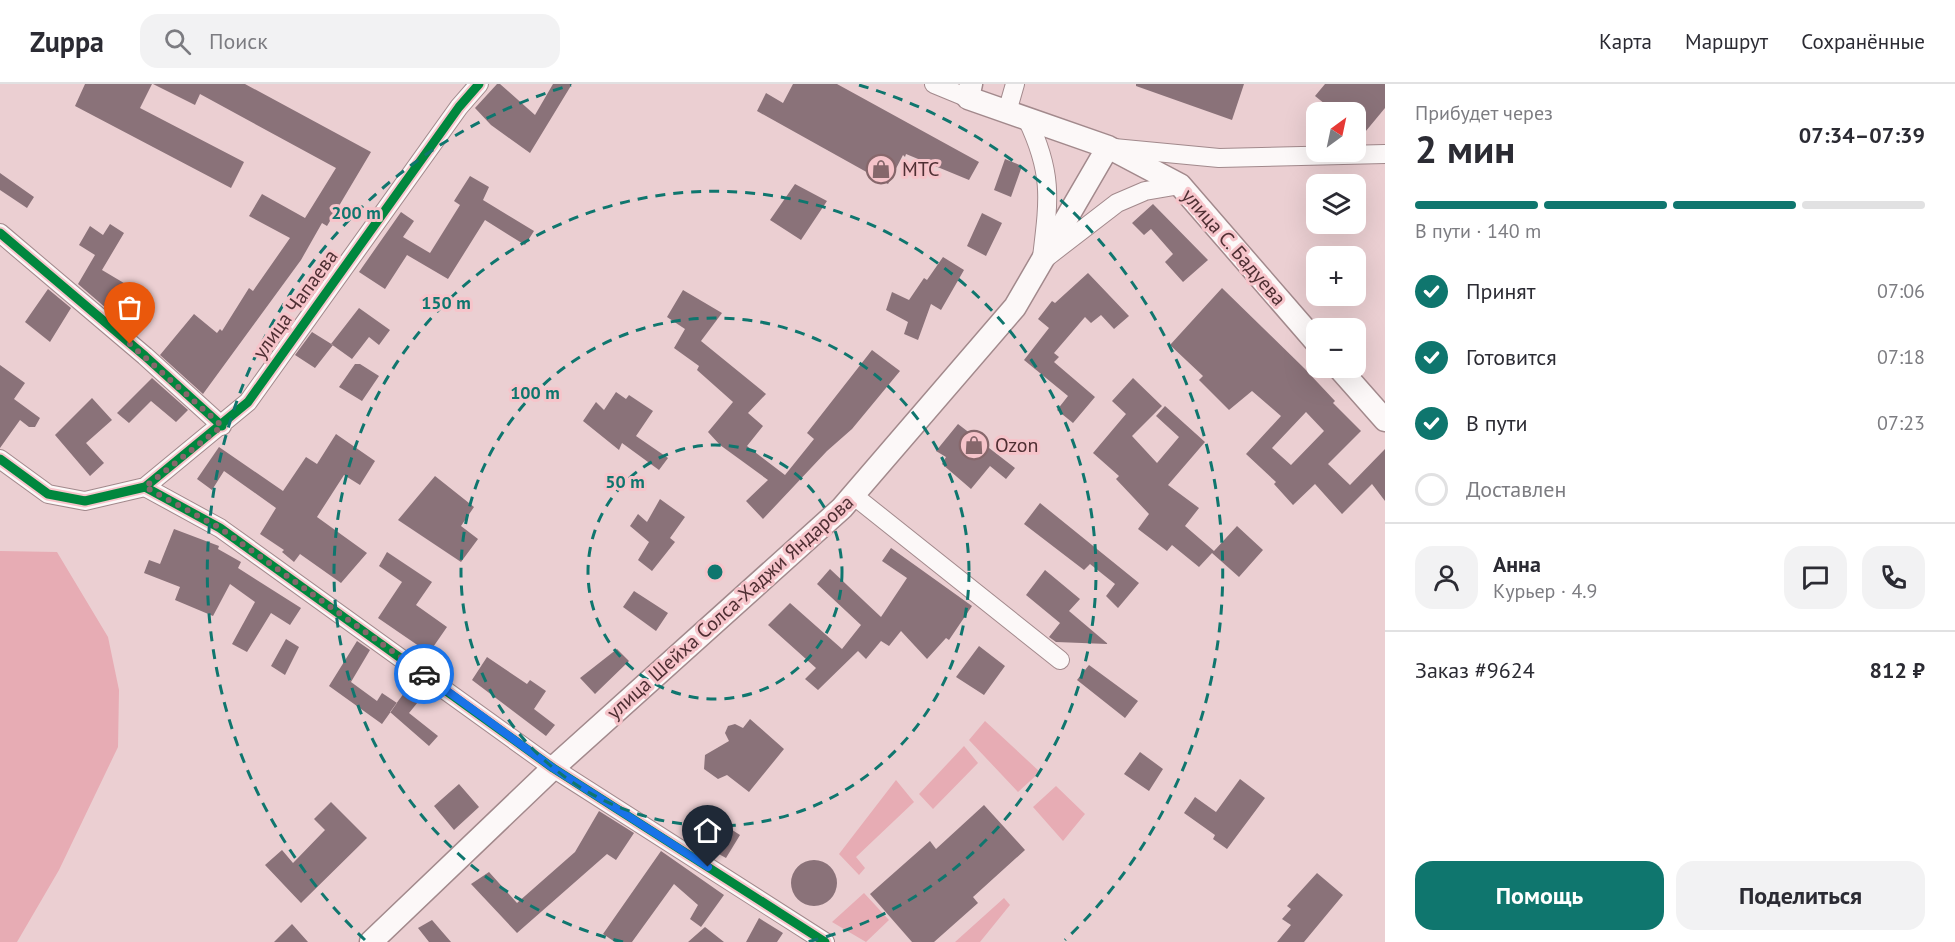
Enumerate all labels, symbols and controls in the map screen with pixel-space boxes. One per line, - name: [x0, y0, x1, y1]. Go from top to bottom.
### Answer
- search box: [140, 14, 560, 68]
- text: Zuppa: [30, 23, 104, 60]
- icon: search: [161, 25, 194, 58]
- text: Поиск: [209, 27, 268, 55]
- text: Карта: [1599, 28, 1652, 55]
- text: Маршрут: [1685, 28, 1768, 55]
- text: Сохранённые: [1801, 28, 1925, 55]
- text: Прибудет через: [1415, 100, 1553, 126]
- north arrow: [1306, 102, 1366, 162]
- map controls: [1306, 102, 1366, 378]
- text: 07:34–07:39: [1799, 121, 1925, 149]
- text: 2 мин: [1415, 123, 1515, 174]
- shop icon: МТС: [865, 153, 897, 185]
- place label: МТС: [902, 156, 939, 182]
- button: layers: [1306, 174, 1366, 234]
- street label: улица С. Бадуева: [1176, 183, 1292, 311]
- text: 200 m: [331, 201, 381, 224]
- text: В пути · 140 m: [1415, 218, 1541, 244]
- street label: улица Чапаева: [247, 244, 343, 364]
- button: +: [1306, 246, 1366, 306]
- icon: check: [1415, 275, 1448, 308]
- text: Принят: [1466, 277, 1536, 305]
- text: 07:06: [1877, 278, 1925, 304]
- pin: [104, 282, 155, 344]
- icon: bag: [113, 291, 146, 324]
- text: 150 m: [421, 291, 471, 314]
- button: −: [1306, 318, 1366, 378]
- icon: check: [1415, 341, 1448, 374]
- text: Готовится: [1466, 343, 1557, 371]
- text: 07:18: [1877, 344, 1925, 370]
- text: 100 m: [510, 381, 560, 404]
- icon: check: [1415, 407, 1448, 440]
- text: В пути: [1466, 409, 1528, 437]
- text: 07:23: [1877, 410, 1925, 436]
- shop icon: Ozon: [958, 429, 990, 461]
- place label: Ozon: [995, 432, 1039, 458]
- text: 50 m: [605, 470, 645, 493]
- text: Доставлен: [1466, 475, 1566, 503]
- street label: улица Шейха Солса-Хаджи Яндарова: [601, 489, 859, 725]
- button: person: [1415, 546, 1478, 609]
- button: chat: [1784, 546, 1847, 609]
- button: phone: [1862, 546, 1925, 609]
- text: Анна: [1493, 550, 1541, 578]
- centre of rings: [705, 562, 725, 582]
- text: Курьер · 4.9: [1493, 578, 1597, 604]
- courier: [394, 644, 454, 704]
- text: Заказ #9624: [1415, 656, 1535, 684]
- text: 812 ₽: [1870, 656, 1925, 684]
- icon: car: [408, 658, 441, 691]
- pin: [682, 805, 733, 867]
- icon: home: [691, 814, 724, 847]
- button: Помощь: [1415, 861, 1664, 930]
- button: Поделиться: [1676, 861, 1925, 930]

